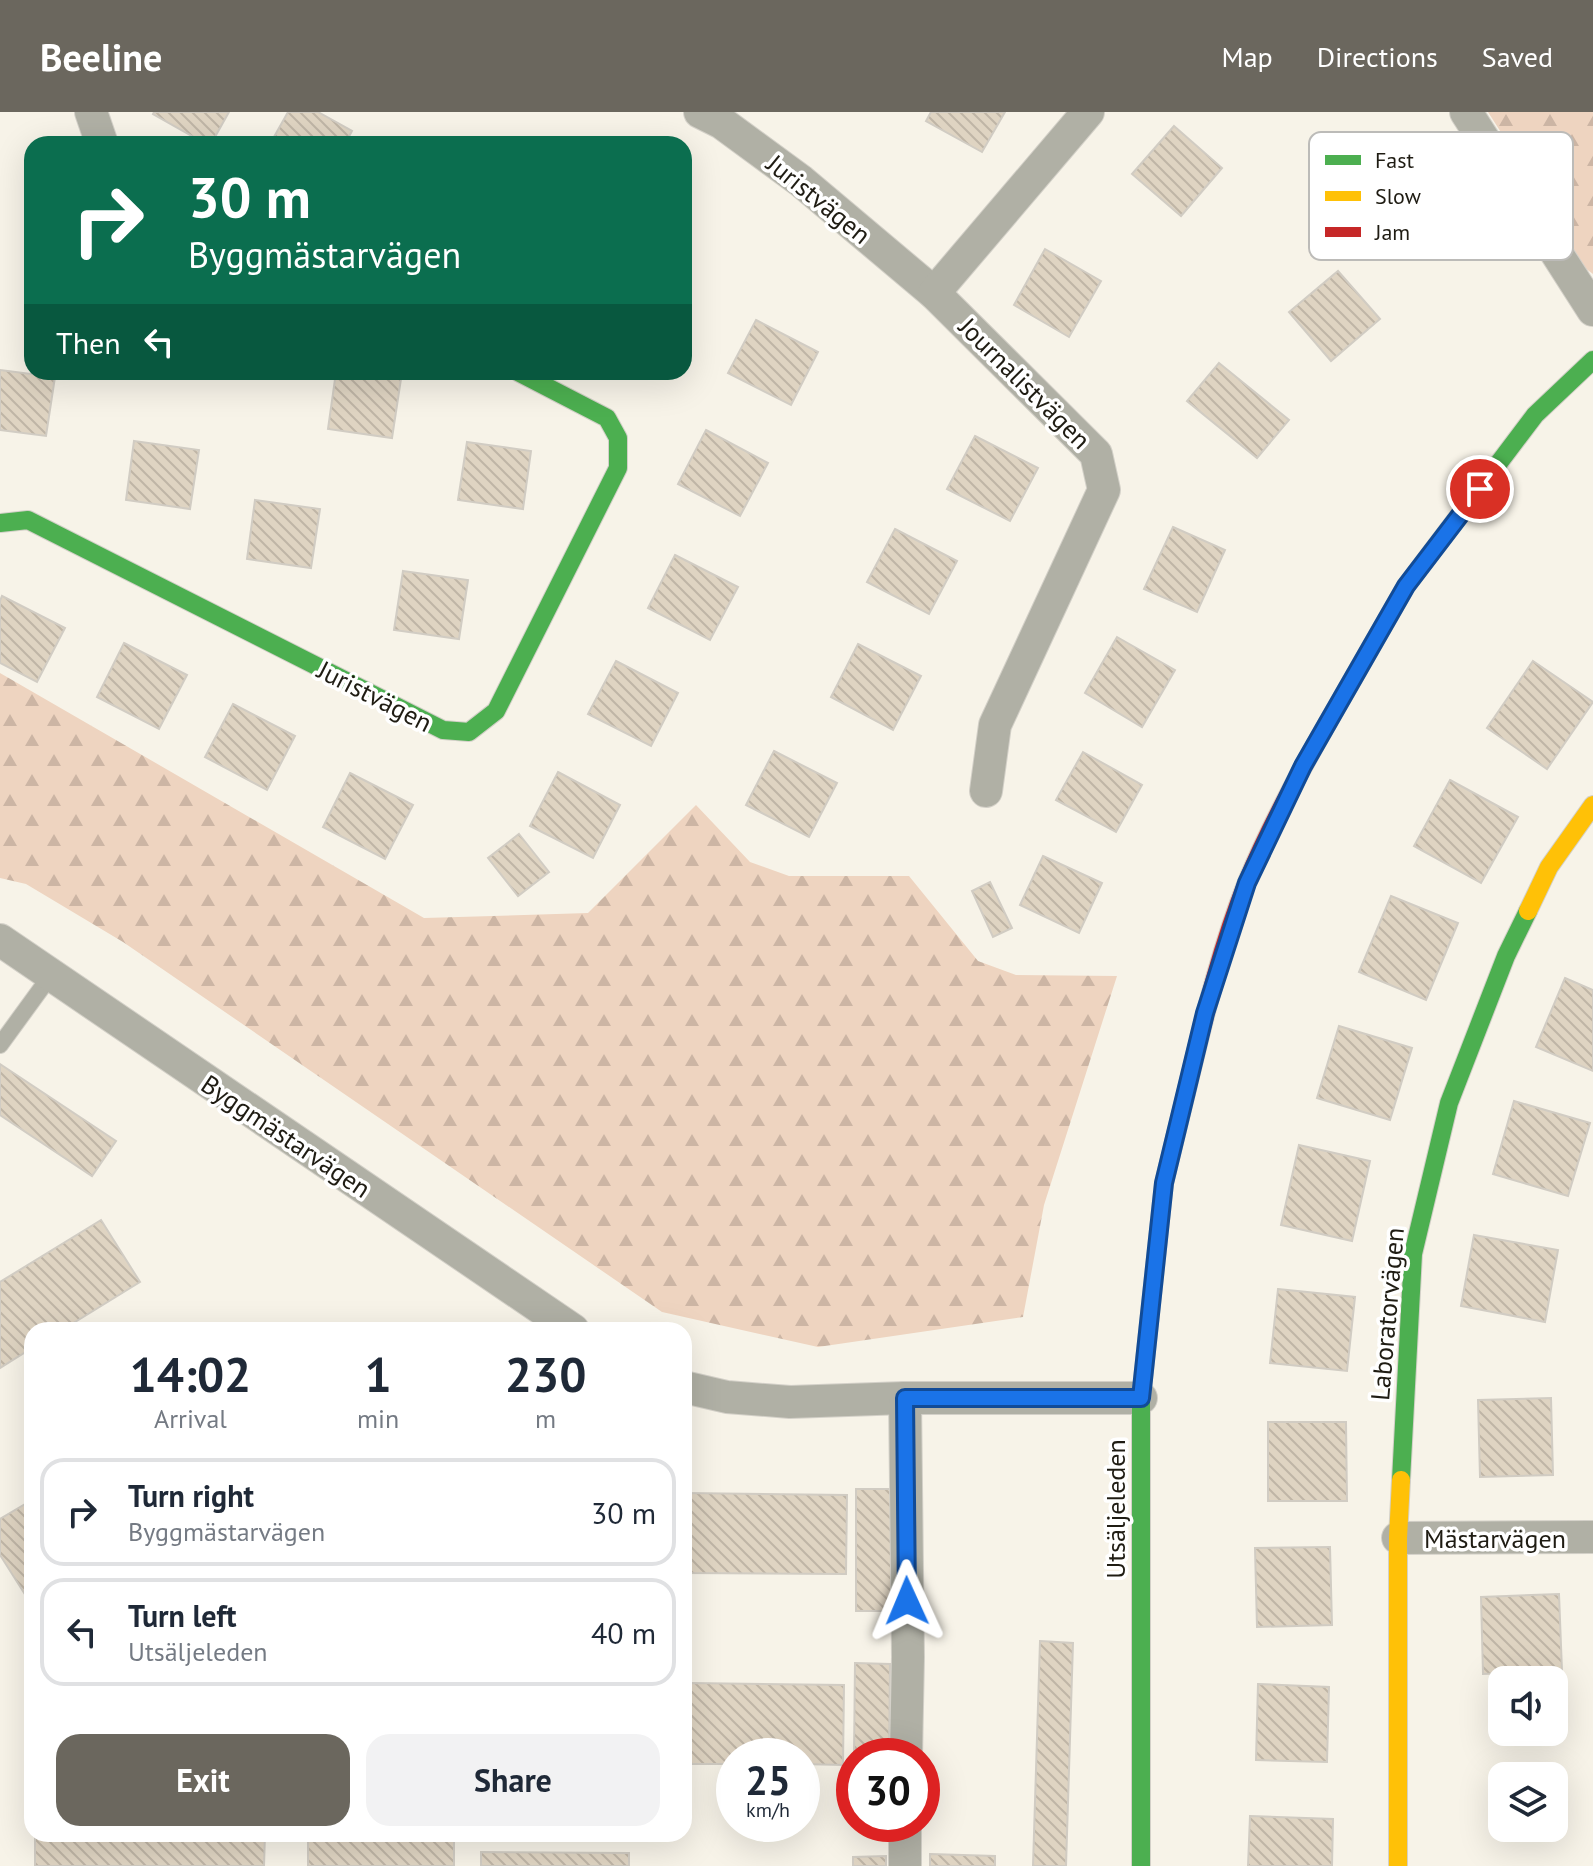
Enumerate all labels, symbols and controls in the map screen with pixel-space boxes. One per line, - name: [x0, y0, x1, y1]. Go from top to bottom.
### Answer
- text: Beeline: [40, 32, 162, 81]
- text: Map: [1222, 38, 1273, 75]
- text: Directions: [1317, 38, 1438, 75]
- text: Saved: [1482, 38, 1553, 75]
- legend: [1309, 132, 1573, 260]
- text: Fast: [1375, 146, 1415, 174]
- street label: Juristvägen: [760, 147, 878, 251]
- text: 30 m: [188, 161, 311, 233]
- icon: right: [56, 168, 160, 272]
- text: Slow: [1375, 182, 1421, 210]
- text: Jam: [1374, 218, 1410, 246]
- text: Byggmästarvägen: [188, 231, 461, 278]
- street label: Journalistvägen: [952, 310, 1098, 456]
- icon: left: [137, 320, 181, 364]
- text: Then: [56, 323, 121, 362]
- pin: [1446, 455, 1514, 523]
- icon: arrive: [1458, 467, 1502, 511]
- street label: Juristvägen: [311, 653, 438, 739]
- street label: Byggmästarvägen: [195, 1067, 377, 1205]
- street label: Laboratorvägen: [1363, 1226, 1411, 1402]
- text: 14:02: [130, 1343, 251, 1405]
- text: 1: [364, 1343, 392, 1405]
- text: 230: [505, 1343, 586, 1405]
- text: Arrival: [154, 1402, 227, 1435]
- text: min: [357, 1402, 399, 1435]
- text: m: [535, 1402, 556, 1435]
- street label: Utsäljeleden: [1099, 1439, 1132, 1579]
- text: Turn right: [128, 1476, 254, 1515]
- icon: right: [60, 1490, 104, 1534]
- text: 30 m: [591, 1493, 656, 1532]
- text: Byggmästarvägen: [128, 1515, 325, 1548]
- street label: Mästarvägen: [1424, 1522, 1566, 1555]
- position arrow: [865, 1559, 949, 1643]
- text: Turn left: [128, 1596, 236, 1635]
- icon: left: [60, 1610, 104, 1654]
- text: 40 m: [591, 1613, 656, 1652]
- text: Utsäljeleden: [128, 1635, 268, 1668]
- map controls: [1488, 1666, 1568, 1842]
- button: sound: [1488, 1666, 1568, 1746]
- button: Exit: [56, 1734, 350, 1826]
- button: Share: [366, 1734, 660, 1826]
- speed limit sign: 30: [836, 1738, 940, 1842]
- text: 25: [745, 1754, 791, 1806]
- button: layers: [1488, 1762, 1568, 1842]
- text: km/h: [746, 1797, 790, 1823]

